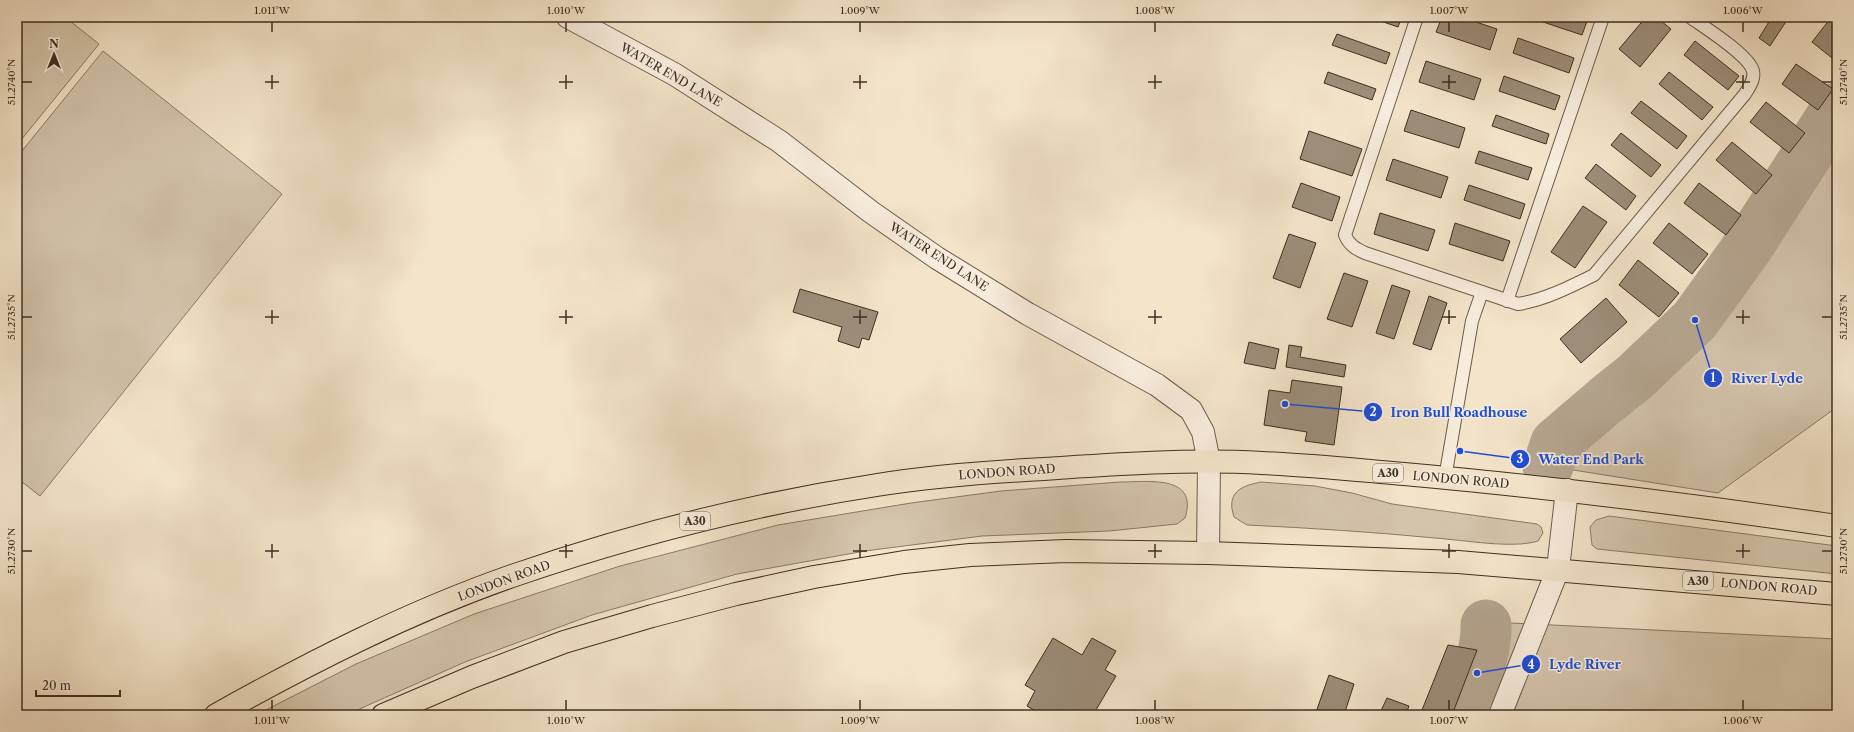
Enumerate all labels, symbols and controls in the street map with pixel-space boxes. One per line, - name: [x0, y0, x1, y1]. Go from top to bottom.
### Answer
- text: 1.011°W: [254, 4, 291, 17]
- text: 1.010°W: [547, 4, 586, 17]
- text: 1.009°W: [840, 4, 881, 17]
- text: 1.008°W: [1135, 4, 1176, 17]
- text: 1.007°W: [1430, 4, 1469, 17]
- text: 1.006°W: [1723, 4, 1764, 17]
- north arrow: [34, 34, 74, 74]
- text: N: [49, 37, 59, 51]
- street label: WATER END LANE: [617, 39, 725, 110]
- text: 51.2740°N: [5, 59, 18, 105]
- text: 51.2740°N: [1837, 59, 1850, 105]
- street label: WATER END LANE: [886, 218, 992, 294]
- text: 51.2735°N: [5, 294, 18, 340]
- text: 51.2735°N: [1837, 294, 1850, 340]
- callout: River Lyde: [1703, 366, 1811, 391]
- text: 1: [1710, 370, 1716, 385]
- text: River Lyde: [1731, 370, 1803, 386]
- callout: Iron Bull Roadhouse: [1363, 400, 1535, 425]
- text: 2: [1369, 404, 1377, 419]
- text: Iron Bull Roadhouse: [1391, 404, 1528, 420]
- callout: Water End Park: [1510, 446, 1652, 471]
- text: 3: [1517, 451, 1524, 466]
- text: Water End Park: [1537, 451, 1644, 467]
- street label: LONDON ROAD: [958, 461, 1056, 482]
- road number: A30: [1373, 464, 1403, 482]
- street label: LONDON ROAD: [1412, 468, 1510, 491]
- road number: A30: [680, 512, 710, 530]
- text: 51.2730°N: [5, 528, 18, 574]
- text: 51.2730°N: [1837, 528, 1850, 574]
- street label: LONDON ROAD: [456, 557, 552, 604]
- road number: A30: [1683, 572, 1713, 590]
- street label: LONDON ROAD: [1720, 575, 1818, 598]
- callout: Lyde River: [1521, 652, 1629, 677]
- text: Lyde River: [1549, 656, 1622, 672]
- text: 4: [1527, 657, 1535, 672]
- scale bar: [36, 672, 120, 698]
- text: 20 m: [42, 678, 71, 693]
- text: 1.011°W: [254, 714, 291, 727]
- text: 1.010°W: [547, 714, 586, 727]
- text: 1.009°W: [840, 714, 881, 727]
- text: 1.008°W: [1135, 714, 1176, 727]
- text: 1.007°W: [1430, 714, 1469, 727]
- text: 1.006°W: [1723, 714, 1764, 727]

